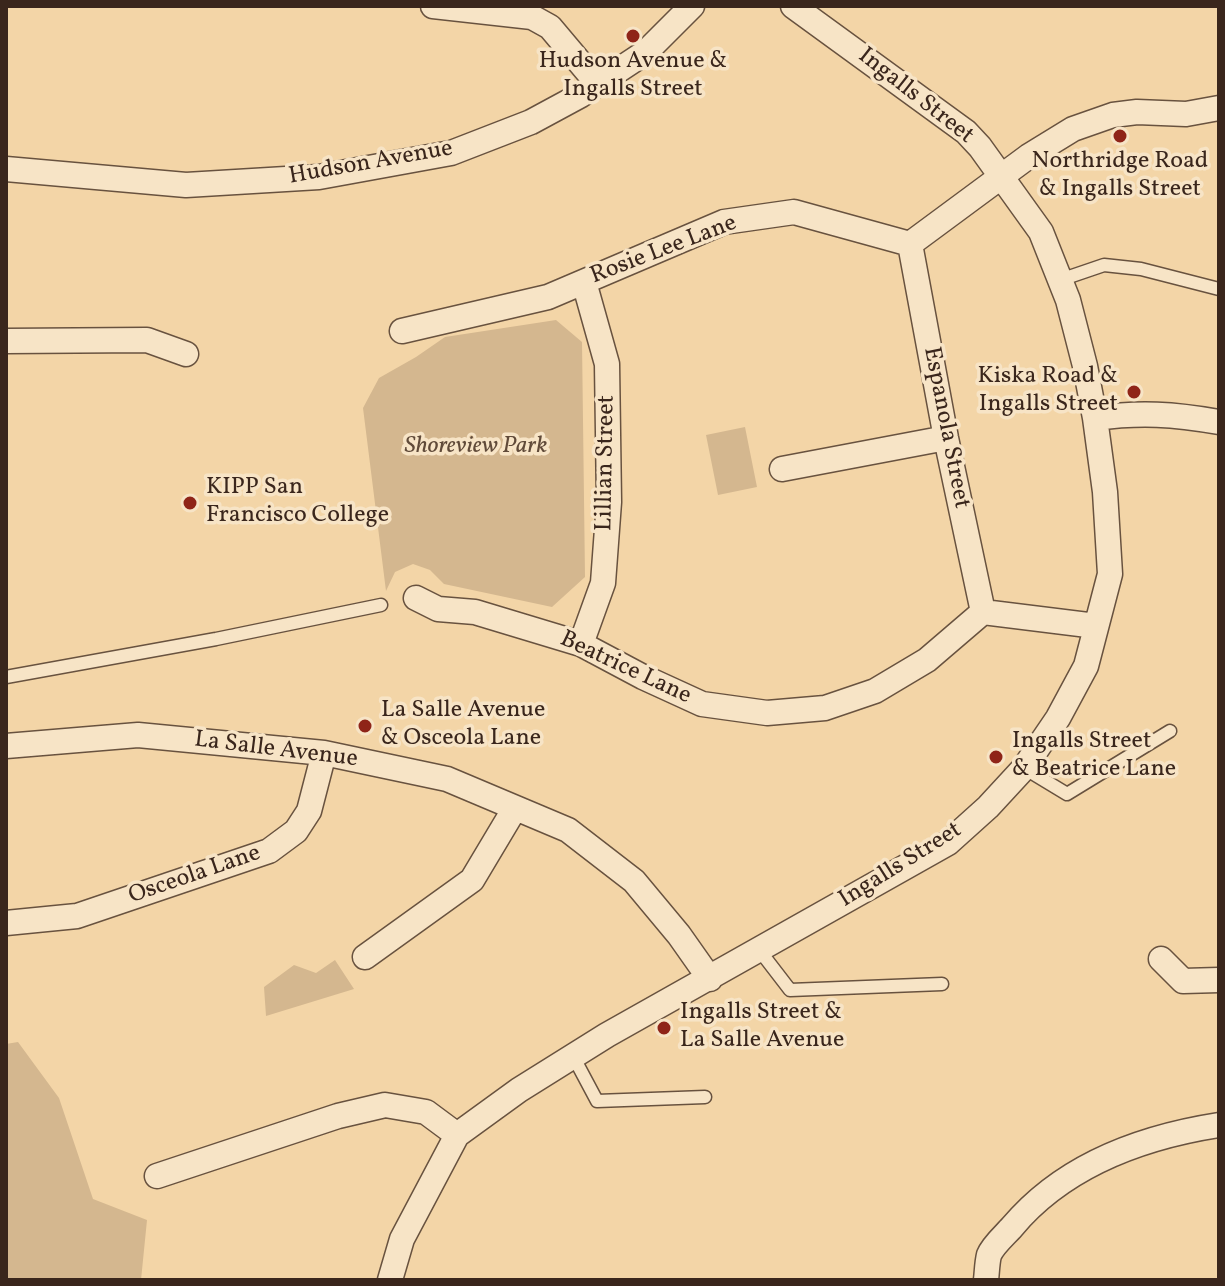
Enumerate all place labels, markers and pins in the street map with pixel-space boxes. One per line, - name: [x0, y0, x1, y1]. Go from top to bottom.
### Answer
- marker: Hudson Avenue & Ingalls Street: [624, 27, 642, 45]
- place label: Hudson Avenue & Ingalls Street: [539, 49, 727, 105]
- marker: Northridge Road & Ingalls Street: [1111, 127, 1129, 145]
- place label: Northridge Road & Ingalls Street: [1032, 149, 1208, 205]
- place label: Kiska Road & Ingalls Street: [978, 364, 1118, 420]
- marker: Kiska Road & Ingalls Street: [1125, 383, 1143, 401]
- place label: KIPP San Francisco College: [206, 475, 389, 531]
- marker: KIPP San Francisco College: [181, 494, 199, 512]
- place label: La Salle Avenue & Osceola Lane: [381, 698, 545, 754]
- marker: La Salle Avenue & Osceola Lane: [356, 717, 374, 735]
- place label: Ingalls Street & Beatrice Lane: [1012, 729, 1176, 785]
- marker: Ingalls Street & Beatrice Lane: [987, 748, 1005, 766]
- place label: Ingalls Street & La Salle Avenue: [680, 1000, 844, 1056]
- marker: Ingalls Street & La Salle Avenue: [655, 1019, 673, 1037]

